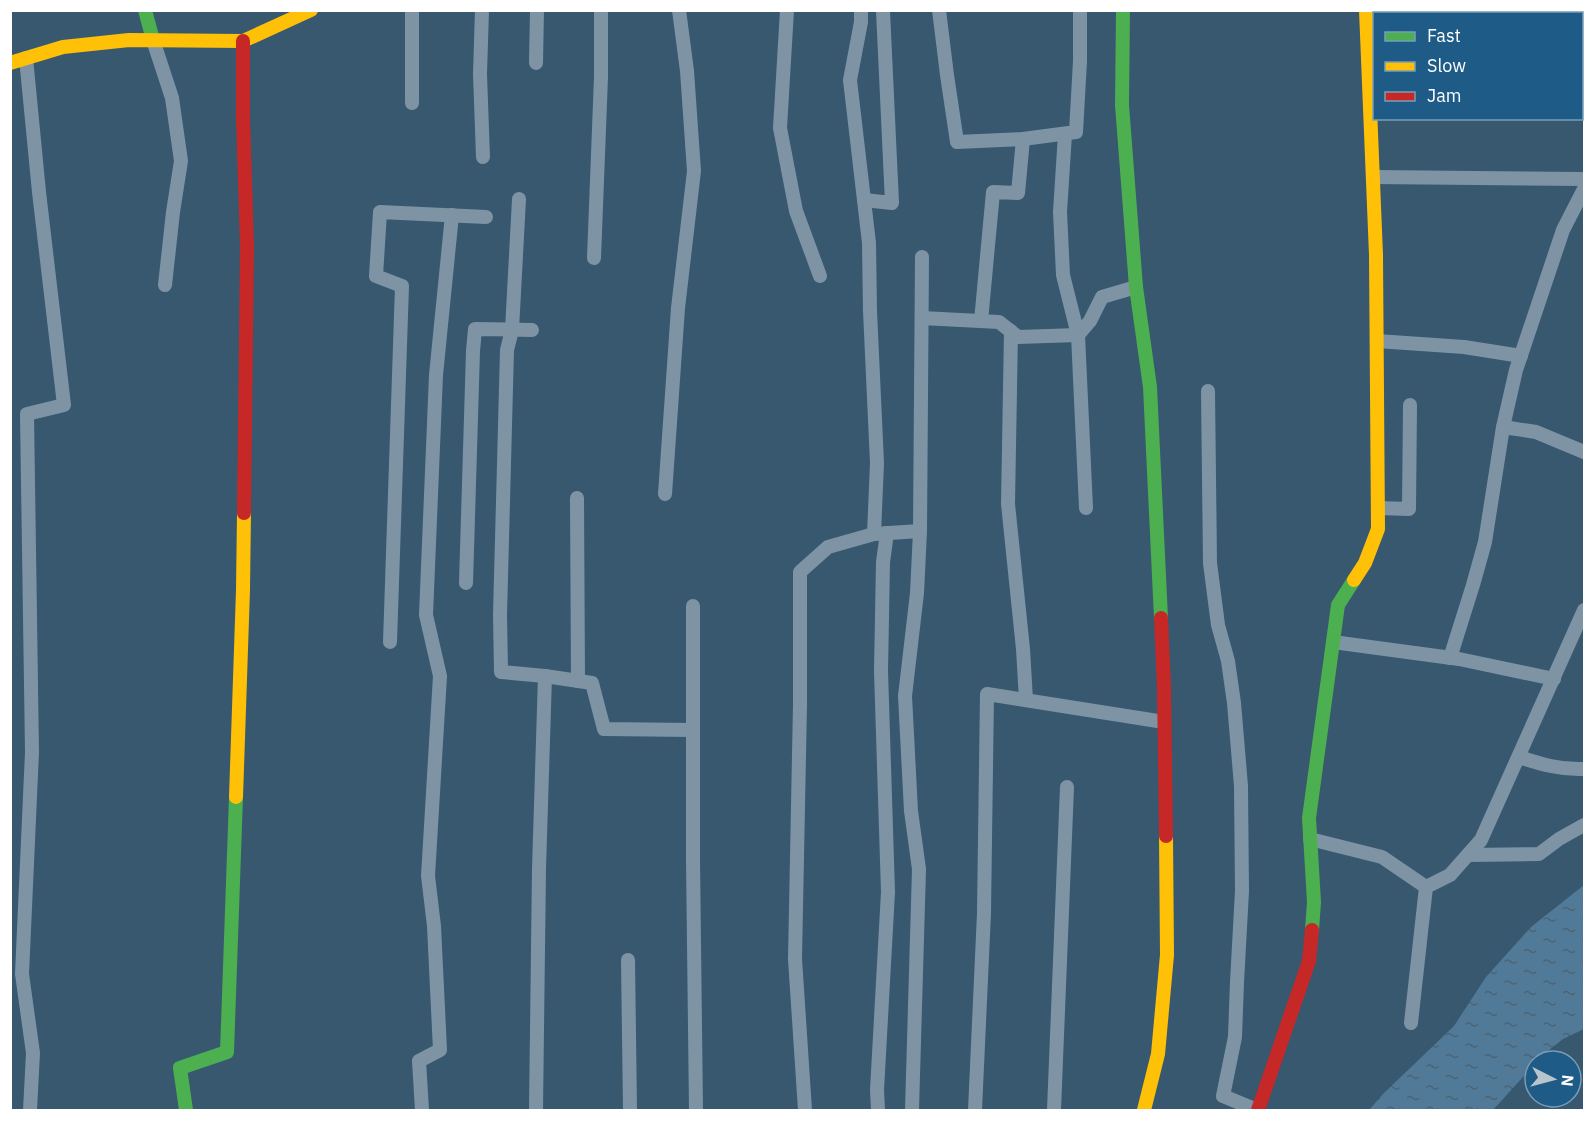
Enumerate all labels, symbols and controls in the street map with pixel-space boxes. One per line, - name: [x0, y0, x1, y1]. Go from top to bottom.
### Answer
- legend: [1373, 12, 1583, 120]
- text: Fast: [1427, 24, 1461, 47]
- text: Slow: [1427, 54, 1466, 77]
- text: Jam: [1427, 84, 1462, 107]
- north arrow: [1523, 1049, 1583, 1109]
- text: N: [1557, 1074, 1578, 1087]

